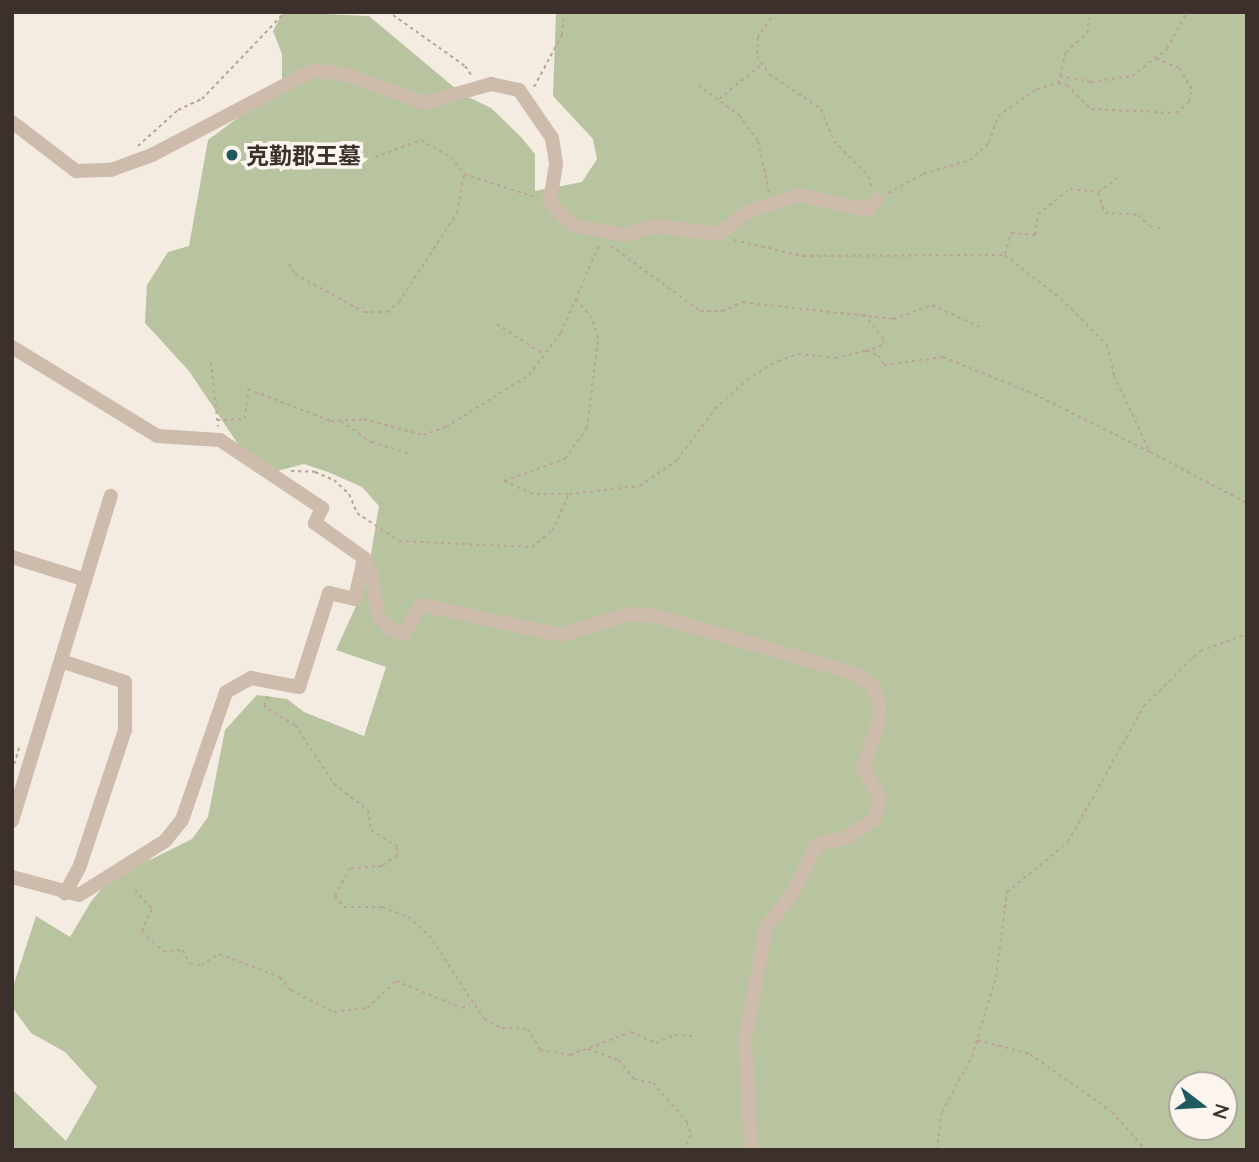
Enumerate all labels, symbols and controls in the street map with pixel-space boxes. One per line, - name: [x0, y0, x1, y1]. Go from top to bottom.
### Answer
- place label: 克勤郡王墓: [246, 141, 361, 169]
- marker: 克勤郡王墓: [224, 147, 240, 163]
- north arrow: [1168, 1071, 1238, 1141]
- text: N: [1209, 1101, 1235, 1122]

